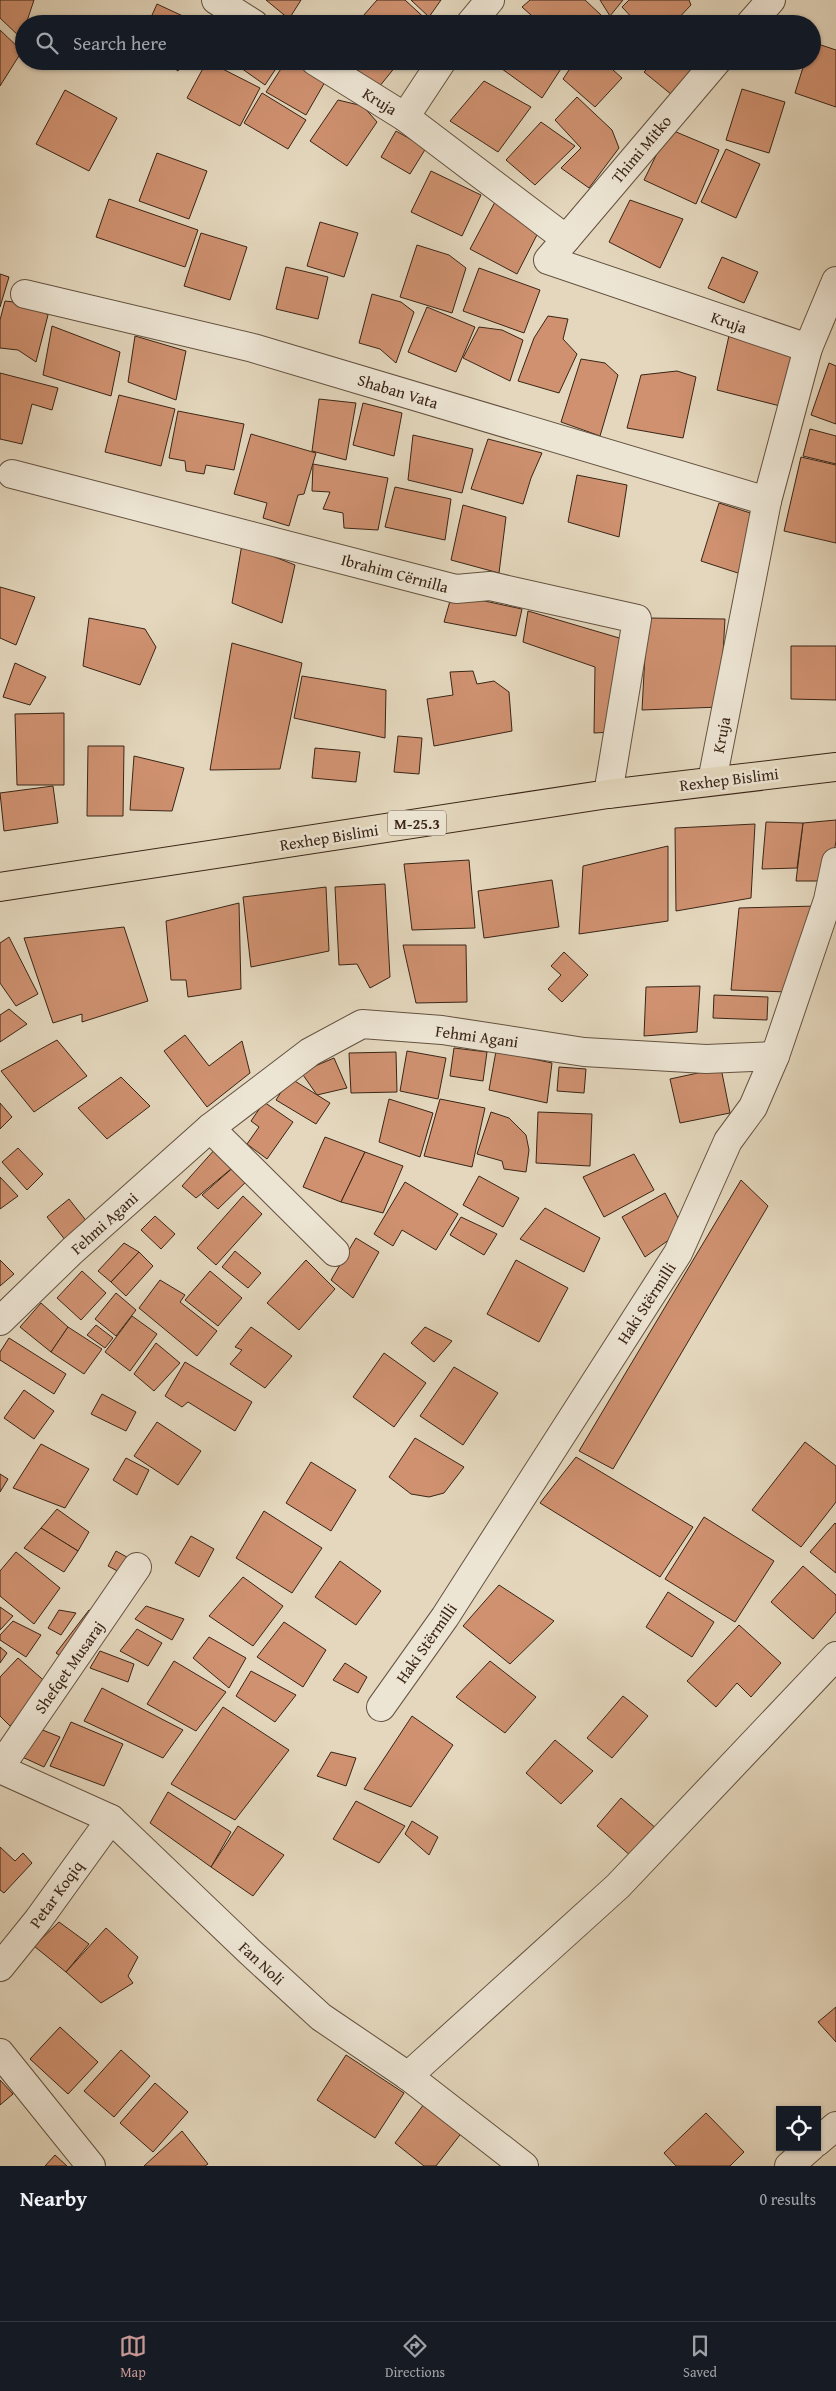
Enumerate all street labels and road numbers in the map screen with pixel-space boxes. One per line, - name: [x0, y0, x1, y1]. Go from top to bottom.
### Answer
- street label: Kruja: [358, 81, 402, 121]
- street label: Thimi Mitko: [605, 110, 677, 188]
- street label: Kruja: [708, 305, 751, 339]
- street label: Shaban Vata: [355, 367, 442, 415]
- street label: Ibrahim Cërnilla: [339, 547, 452, 599]
- street label: Kruja: [706, 714, 736, 755]
- street label: Rexhep Bislimi: [678, 761, 780, 797]
- road number: M-25.3: [388, 810, 446, 836]
- street label: Rexhep Bislimi: [278, 817, 381, 857]
- street label: Fehmi Agani: [434, 1018, 520, 1054]
- street label: Fehmi Agani: [65, 1186, 143, 1260]
- street label: Haki Stërmilli: [611, 1257, 682, 1349]
- street label: Haki Stërmilli: [390, 1598, 463, 1688]
- street label: Shefqet Musaraj: [28, 1616, 110, 1718]
- street label: Petar Koqiq: [23, 1855, 89, 1933]
- street label: Fan Noli: [234, 1936, 291, 1991]

